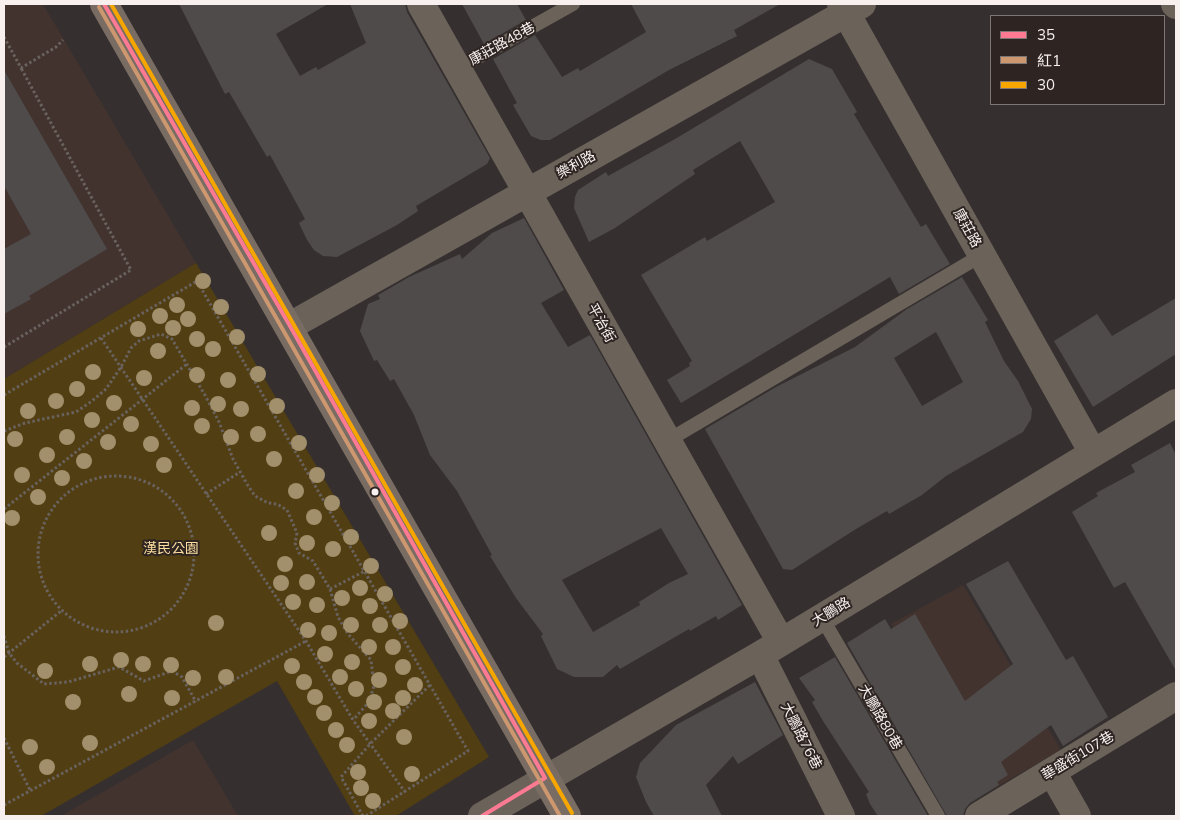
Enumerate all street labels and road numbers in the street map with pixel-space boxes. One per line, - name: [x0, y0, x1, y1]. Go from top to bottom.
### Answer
- street label: 康莊路48巷: [466, 19, 538, 69]
- street label: 樂利路: [554, 147, 598, 183]
- street label: 康莊路: [949, 206, 985, 250]
- street label: 平治街: [583, 301, 619, 345]
- street label: 大鵬路: [809, 594, 853, 630]
- street label: 大鵬路80巷: [855, 681, 905, 753]
- street label: 大鵬路76巷: [777, 700, 825, 772]
- street label: 華盛街107巷: [1039, 728, 1117, 784]

